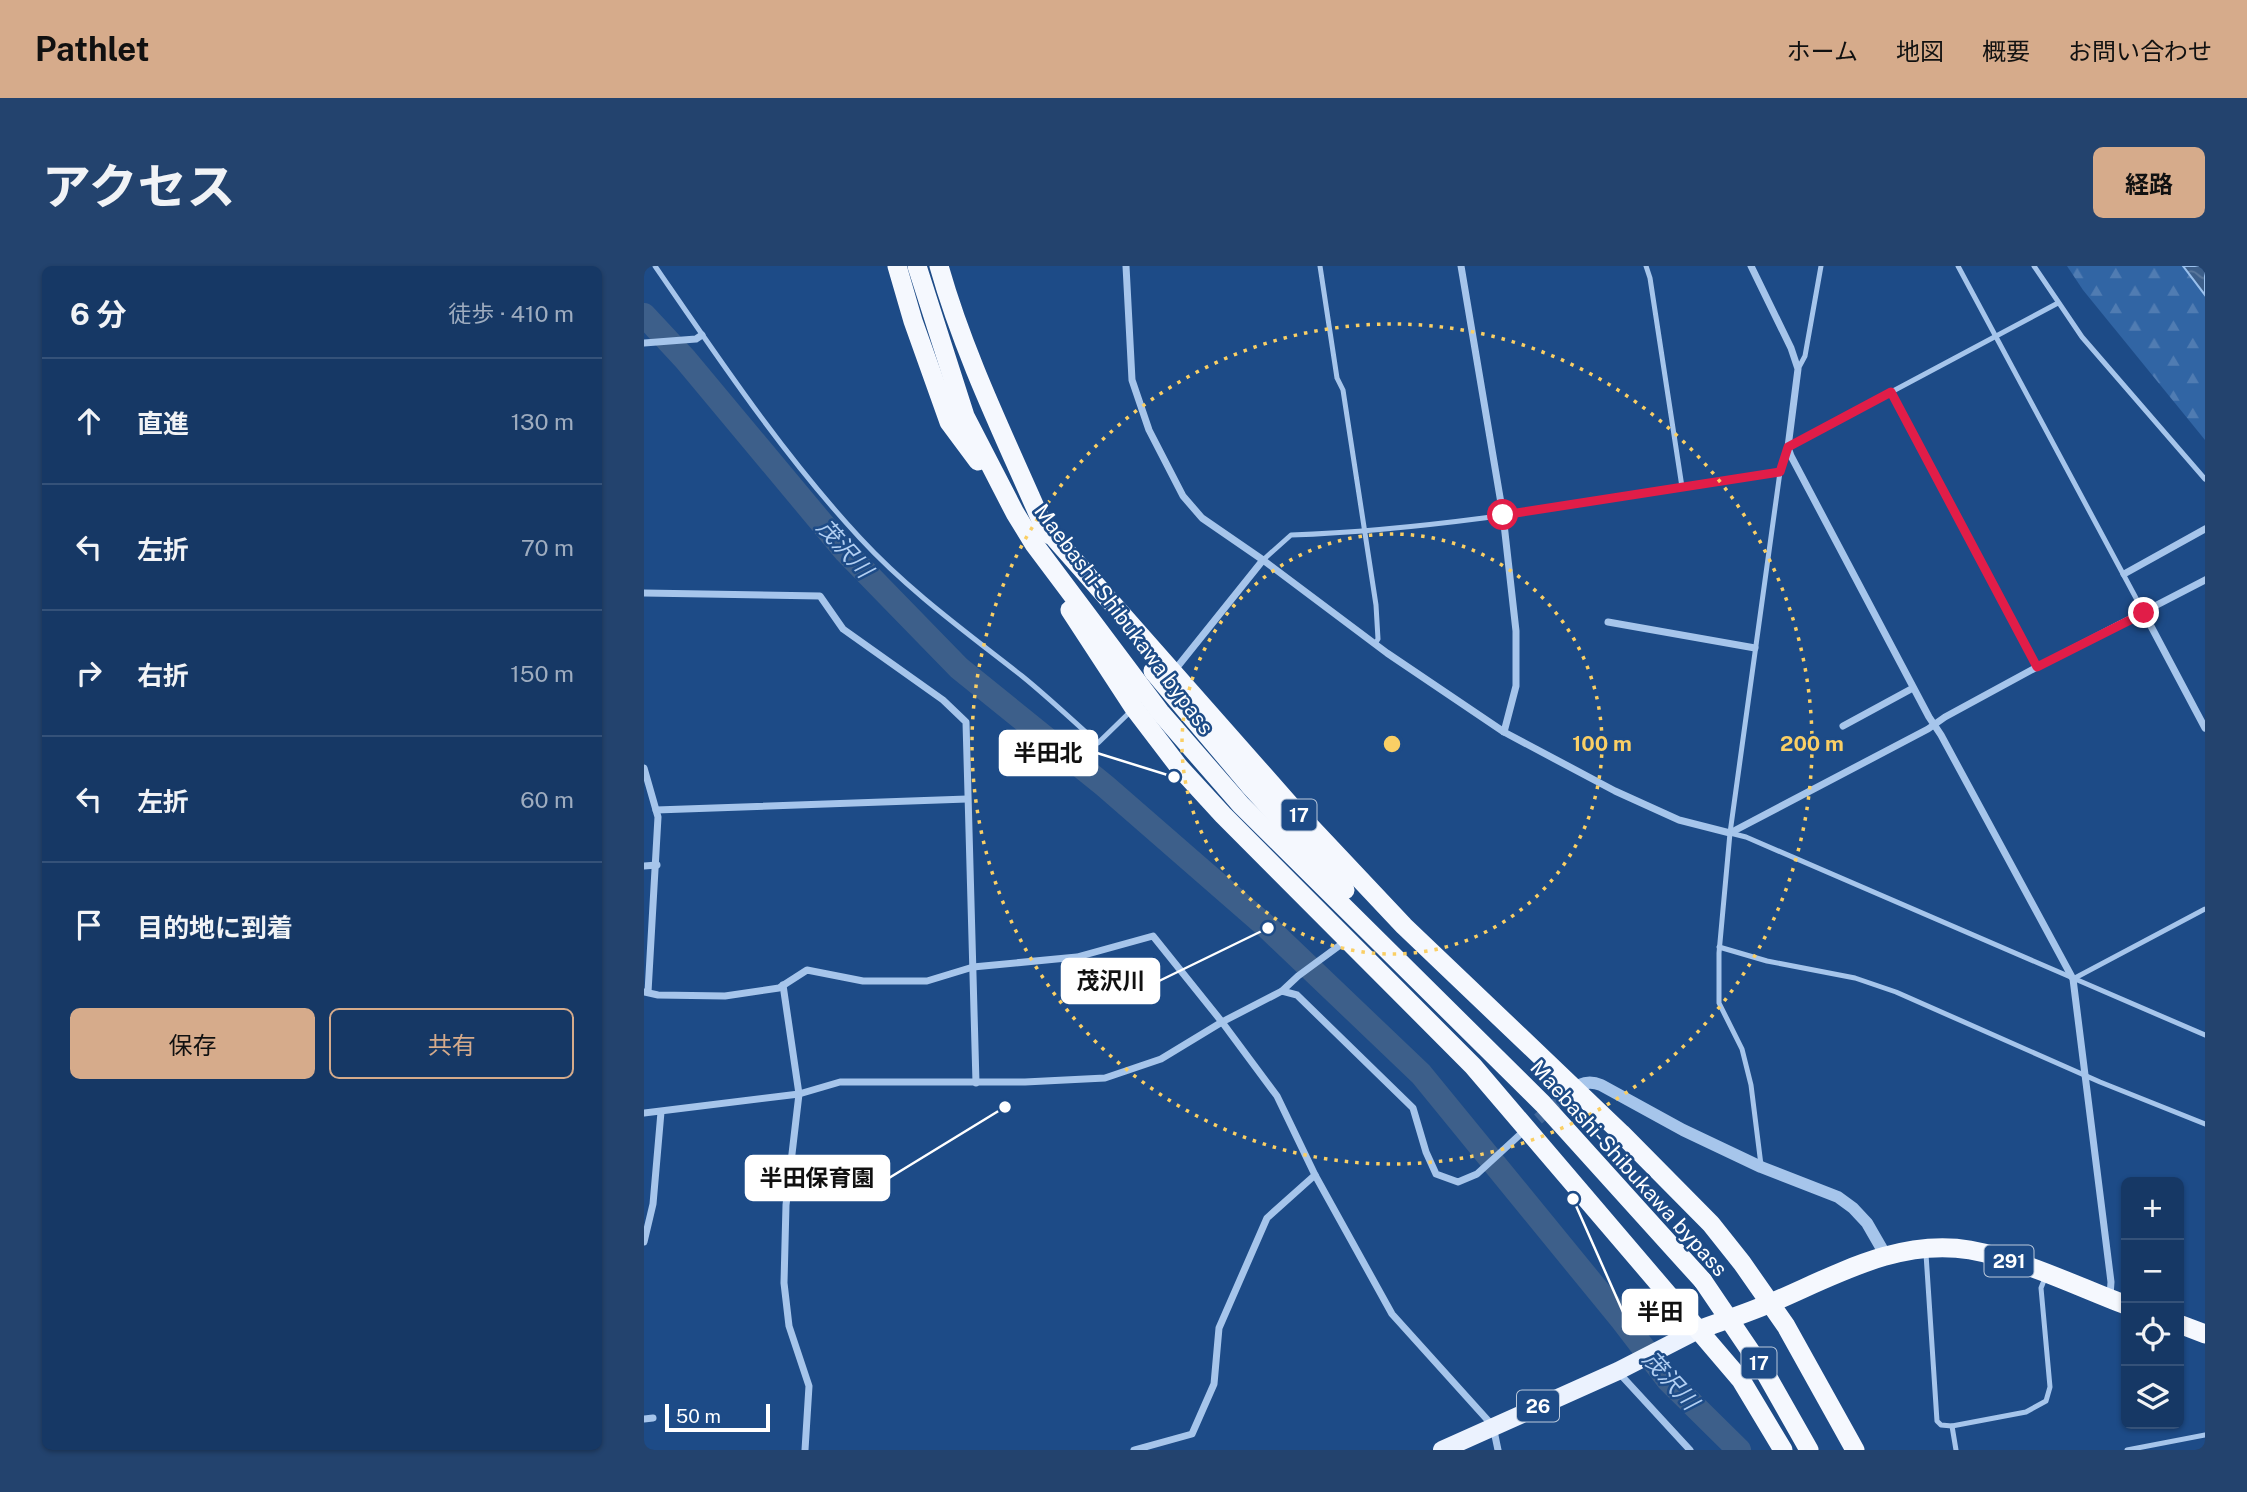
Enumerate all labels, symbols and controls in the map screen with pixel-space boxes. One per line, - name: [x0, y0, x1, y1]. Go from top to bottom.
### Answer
- text: Pathlet: [35, 30, 150, 68]
- text: ホーム: [1787, 37, 1858, 65]
- text: 地図: [1896, 37, 1944, 65]
- text: 概要: [1982, 37, 2030, 65]
- text: お問い合わせ: [2068, 37, 2212, 65]
- button: 経路: [2093, 147, 2205, 218]
- text: アクセス: [42, 157, 236, 215]
- text: 6 分: [70, 296, 127, 332]
- text: 徒歩 · 410 m: [448, 300, 574, 327]
- icon: ahead: [70, 402, 108, 440]
- text: 直進: [137, 408, 189, 439]
- text: 130 m: [511, 408, 574, 435]
- street label: Maebashi-Shibukawa bypass: [1029, 499, 1219, 739]
- route start: [1487, 499, 1518, 530]
- water label: 茂沢川: [812, 513, 880, 585]
- icon: left: [70, 528, 108, 566]
- text: 左折: [137, 534, 189, 565]
- text: 70 m: [521, 534, 574, 561]
- route end: [2128, 597, 2159, 628]
- icon: right: [70, 654, 108, 692]
- text: 右折: [137, 660, 189, 691]
- text: 150 m: [510, 660, 574, 687]
- callout: 半田北: [1000, 731, 1097, 775]
- text: 100 m: [1572, 731, 1632, 756]
- text: 200 m: [1780, 731, 1844, 756]
- centre of rings: [1380, 732, 1404, 756]
- text: 半田北: [1014, 739, 1083, 766]
- icon: left: [70, 780, 108, 818]
- text: 左折: [137, 786, 189, 817]
- text: 60 m: [520, 786, 574, 813]
- road number: 17: [1282, 800, 1316, 830]
- icon: arrive: [70, 906, 108, 944]
- text: 目的地に到着: [137, 912, 293, 943]
- callout: 茂沢川: [1062, 959, 1159, 1003]
- text: 茂沢川: [1077, 967, 1146, 994]
- button: 保存: [70, 1008, 315, 1079]
- button: 共有: [329, 1008, 574, 1079]
- street label: Maebashi-Shibukawa bypass: [1525, 1055, 1733, 1281]
- callout: 半田保育園: [746, 1156, 889, 1200]
- text: 半田保育園: [760, 1164, 875, 1191]
- map controls: [2121, 1177, 2184, 1429]
- button: +: [2121, 1177, 2184, 1240]
- button: −: [2121, 1240, 2184, 1303]
- road number: 291: [1984, 1245, 2034, 1276]
- callout: 半田: [1623, 1290, 1697, 1334]
- text: 半田: [1637, 1298, 1683, 1325]
- button: locate: [2121, 1303, 2184, 1366]
- water label: 茂沢川: [1638, 1345, 1706, 1417]
- road number: 17: [1742, 1348, 1776, 1378]
- button: layers: [2121, 1366, 2184, 1429]
- road number: 26: [1517, 1390, 1559, 1422]
- scale bar: [665, 1401, 770, 1433]
- text: 50 m: [676, 1405, 721, 1427]

